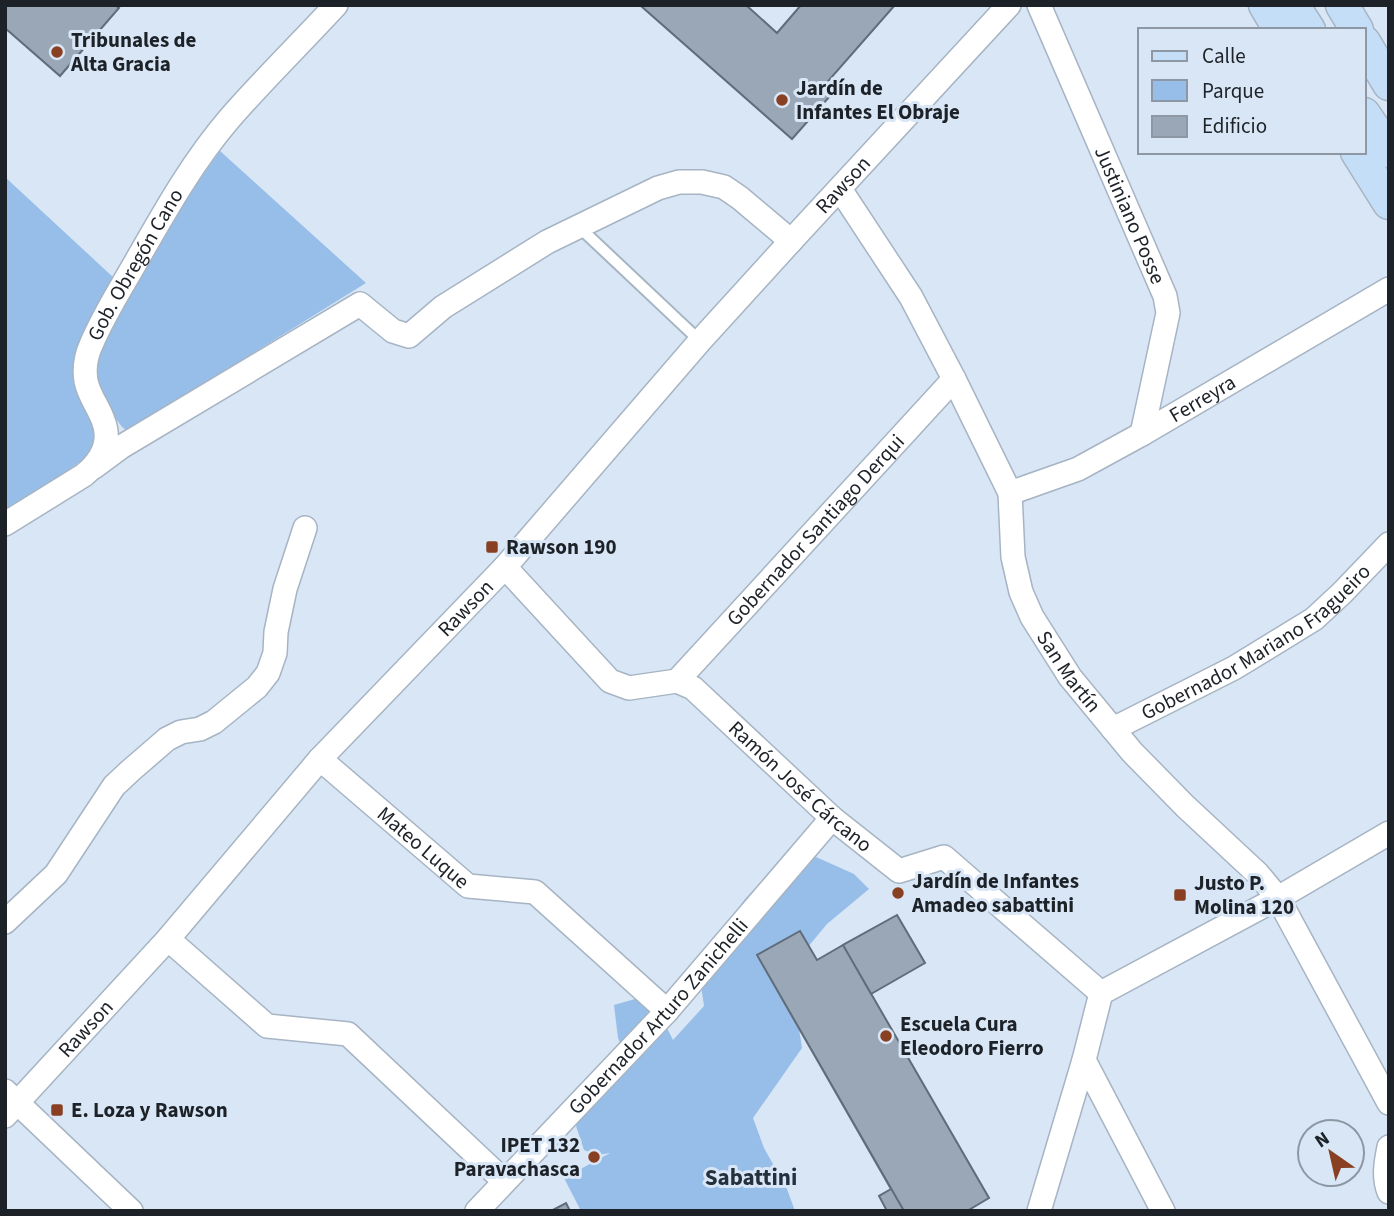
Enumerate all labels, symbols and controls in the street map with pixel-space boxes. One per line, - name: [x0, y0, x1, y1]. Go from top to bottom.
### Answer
- place label: Tribunales de Alta Gracia: [70, 25, 196, 79]
- legend: [1138, 28, 1366, 154]
- text: Calle: [1202, 41, 1246, 71]
- marker: Tribunales de Alta Gracia: [49, 44, 65, 60]
- place label: Jardín de Infantes El Obraje: [796, 73, 960, 127]
- text: Parque: [1202, 76, 1264, 106]
- marker: Jardín de Infantes El Obraje: [774, 92, 790, 108]
- text: Edificio: [1202, 111, 1267, 141]
- street label: Justiniano Posse: [1087, 142, 1173, 289]
- street label: Rawson: [808, 149, 877, 220]
- street label: Gob. Obregón Cano: [80, 183, 191, 346]
- street label: Ferreyra: [1163, 367, 1241, 430]
- street label: Gobernador Santiago Derqui: [720, 427, 911, 633]
- place label: Rawson 190: [506, 532, 617, 562]
- marker: Rawson 190: [484, 539, 500, 555]
- street label: Gobernador Mariano Fragueiro: [1136, 557, 1377, 728]
- street label: Rawson: [431, 573, 500, 643]
- street label: San Martín: [1029, 625, 1108, 719]
- street label: Ramón José Cárcano: [722, 714, 879, 859]
- street label: Mateo Luque: [370, 799, 476, 896]
- place label: Jardín de Infantes Amadeo sabattini: [911, 866, 1079, 920]
- place label: Justo P. Molina 120: [1194, 868, 1294, 922]
- marker: Jardín de Infantes Amadeo sabattini: [890, 885, 906, 901]
- marker: Justo P. Molina 120: [1172, 887, 1188, 903]
- street label: Gobernador Arturo Zanichelli: [561, 912, 755, 1121]
- street label: Rawson: [51, 993, 120, 1064]
- place label: Escuela Cura Eleodoro Fierro: [900, 1009, 1044, 1063]
- marker: Escuela Cura Eleodoro Fierro: [878, 1028, 894, 1044]
- place label: E. Loza y Rawson: [71, 1095, 228, 1125]
- marker: E. Loza y Rawson: [49, 1102, 65, 1118]
- north arrow: [1296, 1118, 1366, 1188]
- text: N: [1310, 1125, 1335, 1155]
- place label: IPET 132 Paravachasca: [454, 1130, 580, 1184]
- marker: IPET 132 Paravachasca: [586, 1149, 602, 1165]
- district label: Sabattini: [705, 1161, 797, 1194]

